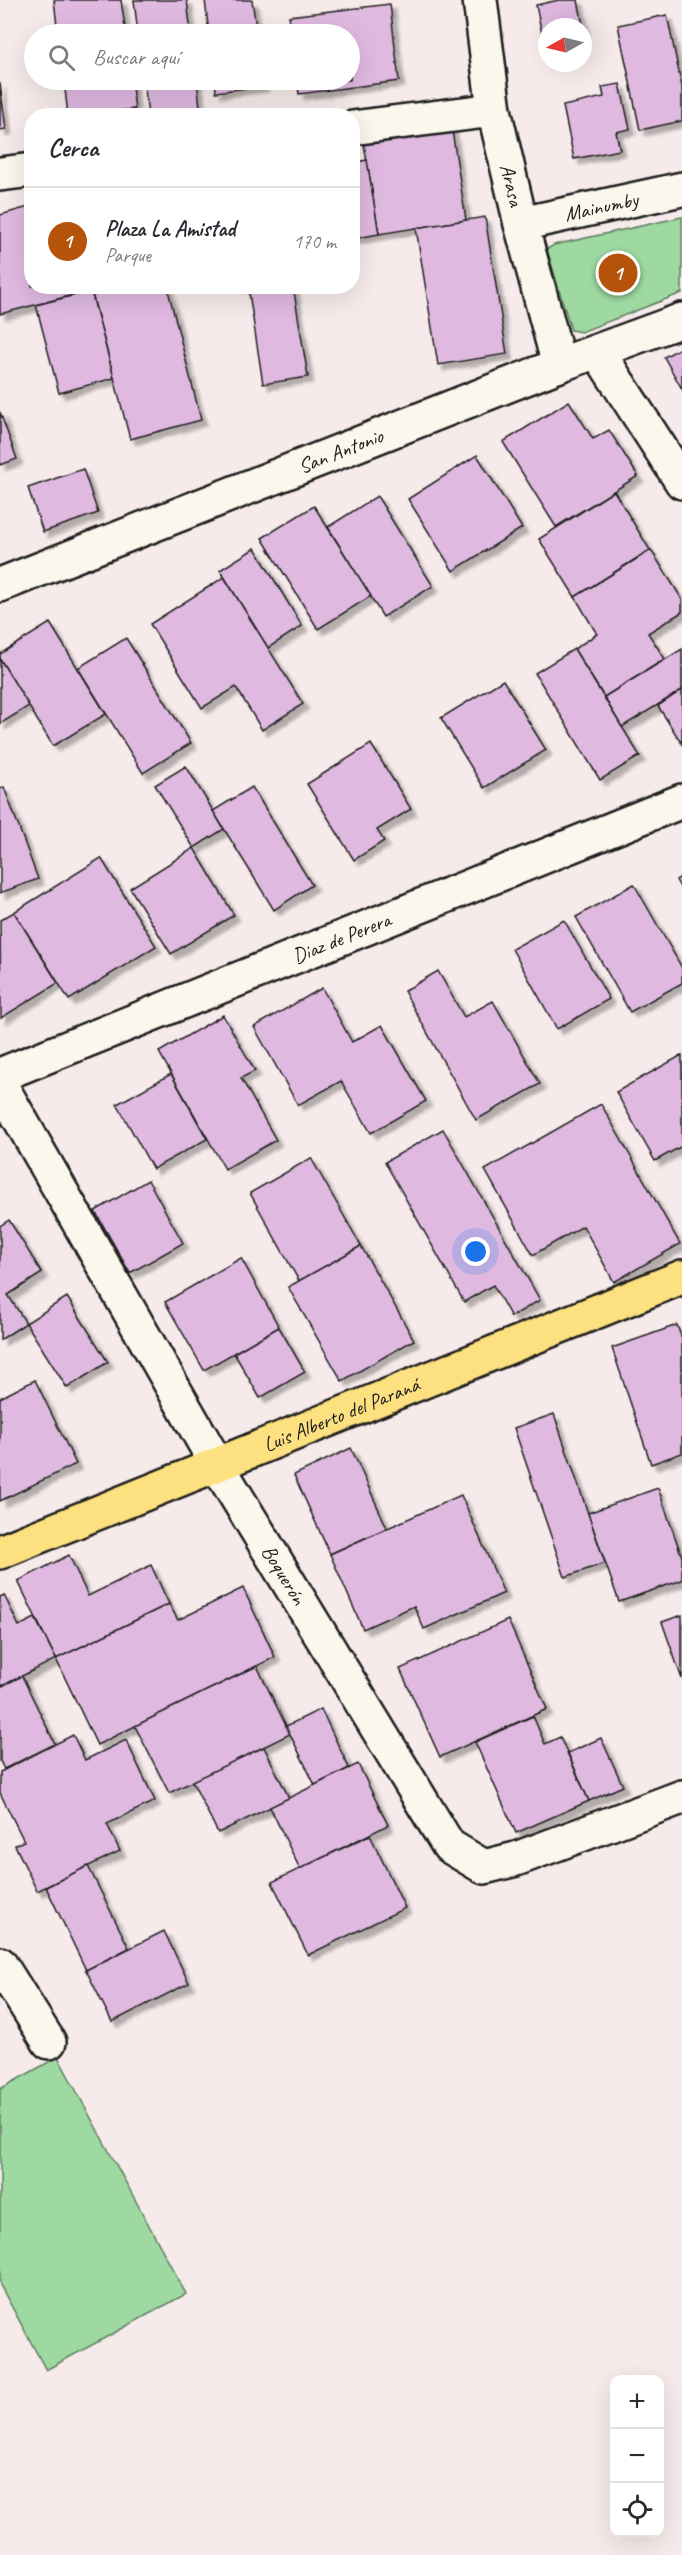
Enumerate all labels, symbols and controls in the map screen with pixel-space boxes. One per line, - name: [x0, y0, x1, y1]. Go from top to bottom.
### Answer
- north arrow: [538, 18, 592, 72]
- search box: [24, 24, 360, 90]
- icon: search: [45, 41, 78, 74]
- text: Buscar aquí: [93, 43, 179, 71]
- text: Cerca: [48, 131, 98, 164]
- street label: Arasa: [494, 161, 530, 210]
- street label: Mainumby: [562, 186, 642, 227]
- text: Plaza La Amistad: [105, 215, 235, 243]
- text: 1: [63, 229, 72, 254]
- text: 170 m: [293, 229, 336, 254]
- text: Parque: [105, 243, 151, 268]
- pin: 1: [598, 250, 638, 296]
- street label: San Antonio: [294, 422, 388, 479]
- street label: Diaz de Perera: [289, 906, 397, 969]
- your location: [461, 1237, 490, 1266]
- street label: Luis Alberto del Paraná: [260, 1371, 425, 1457]
- street label: Boquerón: [256, 1540, 312, 1610]
- map controls: [610, 2375, 664, 2537]
- button: +: [610, 2375, 664, 2429]
- button: −: [610, 2429, 664, 2483]
- button: locate: [610, 2483, 664, 2537]

